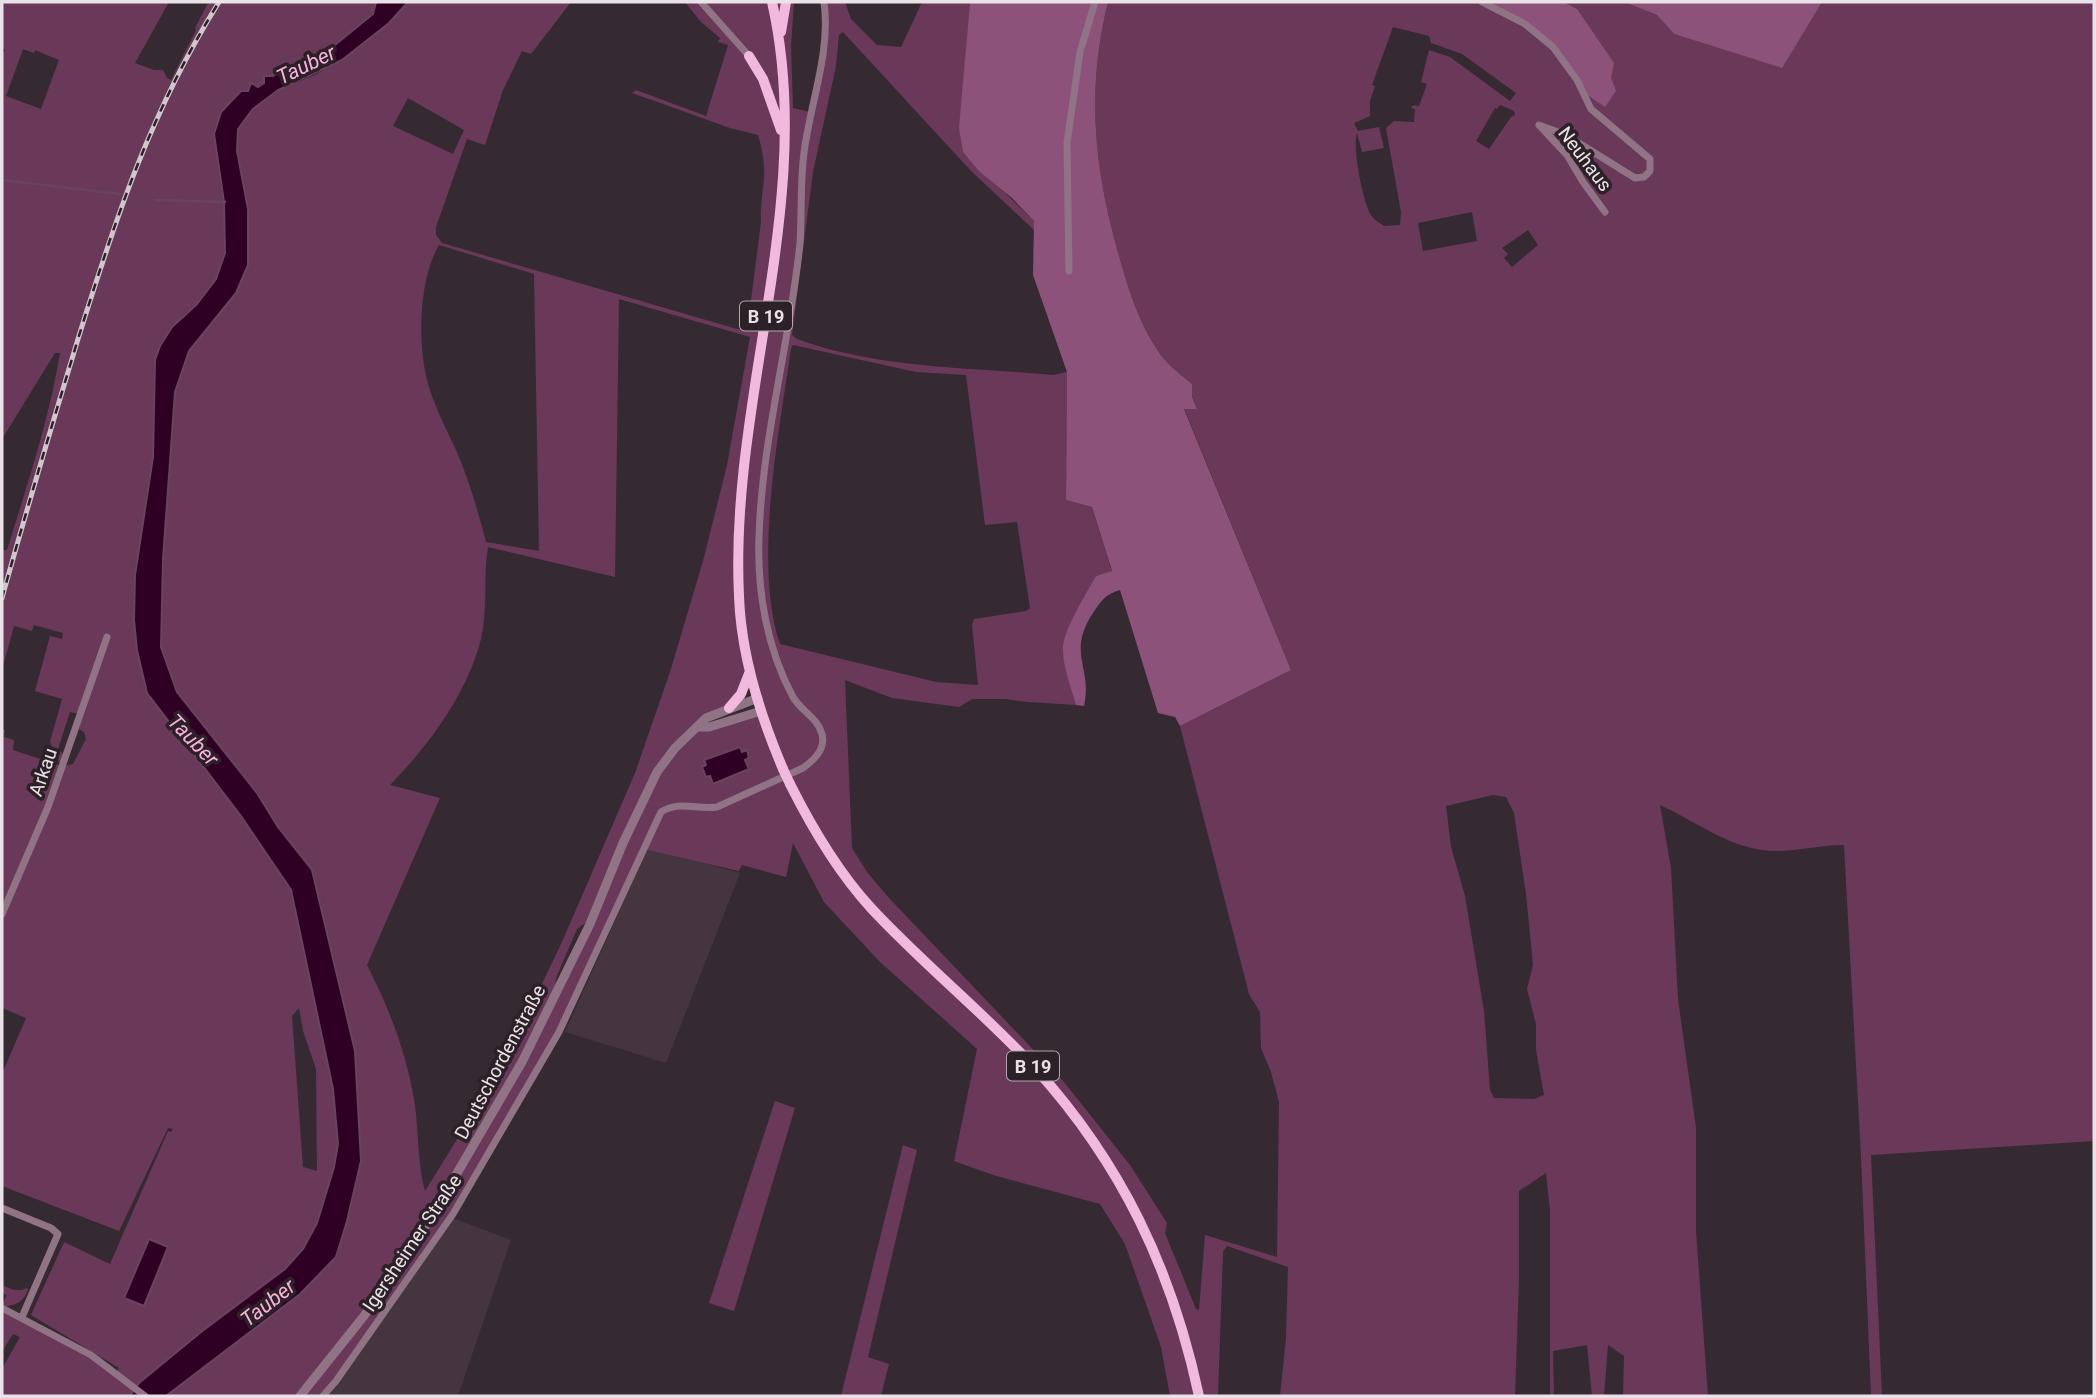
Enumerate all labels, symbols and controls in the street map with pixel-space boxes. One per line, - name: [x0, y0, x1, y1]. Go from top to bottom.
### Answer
- water label: Tauber: [273, 40, 340, 89]
- street label: Neuhaus: [1553, 122, 1617, 196]
- road number: B 19: [740, 302, 792, 330]
- water label: Tauber: [163, 709, 224, 772]
- street label: Arkau: [24, 745, 62, 799]
- street label: Deutschordenstraße: [450, 981, 550, 1143]
- road number: B 19: [1007, 1051, 1059, 1080]
- street label: Igersheimer Straße: [358, 1170, 466, 1316]
- water label: Tauber: [236, 1274, 301, 1332]

